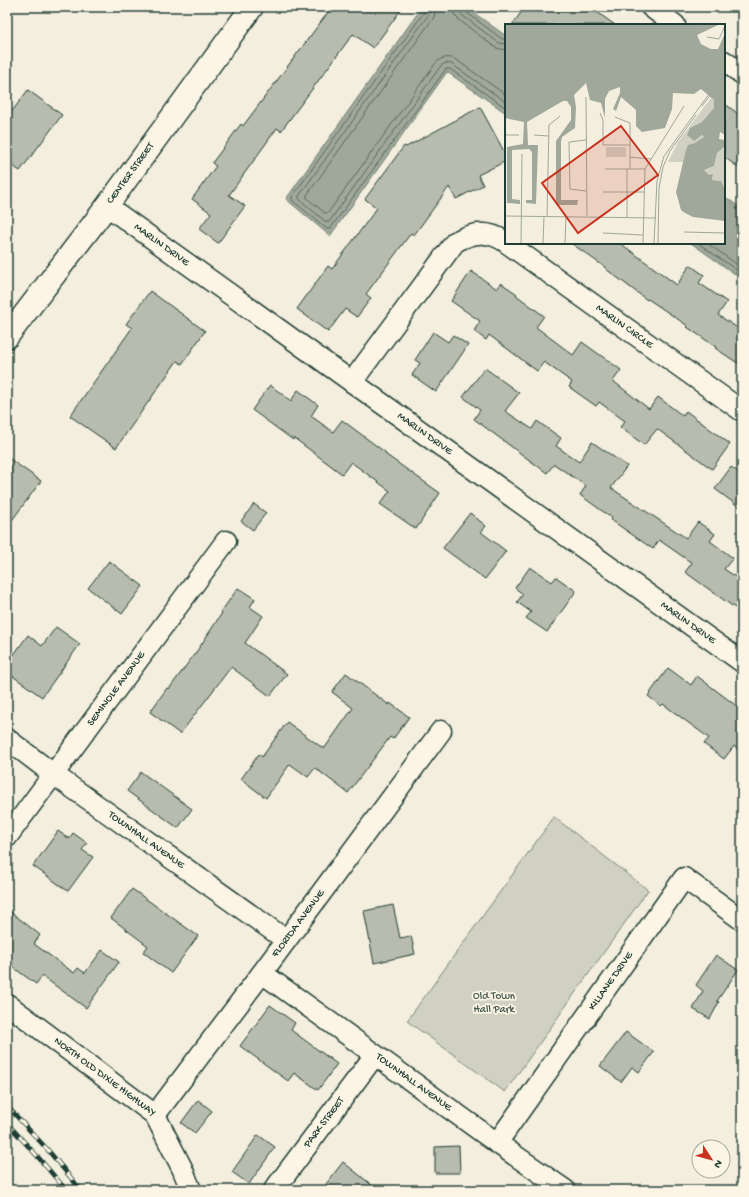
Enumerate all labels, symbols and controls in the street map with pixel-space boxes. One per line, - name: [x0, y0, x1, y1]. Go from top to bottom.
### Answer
- inset map: [505, 24, 725, 244]
- street label: CENTER STREET: [104, 140, 157, 206]
- street label: MARLIN DRIVE: [132, 221, 192, 270]
- street label: MARLIN CIRCLE: [593, 302, 656, 352]
- street label: MARLIN DRIVE: [395, 410, 455, 459]
- street label: MARLIN DRIVE: [658, 599, 719, 648]
- street label: SEMINOLE AVENUE: [85, 649, 149, 729]
- street label: TOWNHALL AVENUE: [105, 808, 187, 872]
- street label: FLORIDA AVENUE: [269, 887, 328, 961]
- street label: KILLANE DRIVE: [587, 949, 636, 1013]
- park label: Old Town Hall Park: [473, 991, 516, 1016]
- street label: NORTH OLD DIXIE HIGHWAY: [51, 1035, 158, 1119]
- street label: TOWNHALL AVENUE: [372, 1051, 455, 1115]
- street label: PARK STREET: [301, 1094, 348, 1151]
- north arrow: [691, 1139, 731, 1179]
- text: N: [711, 1157, 724, 1170]

